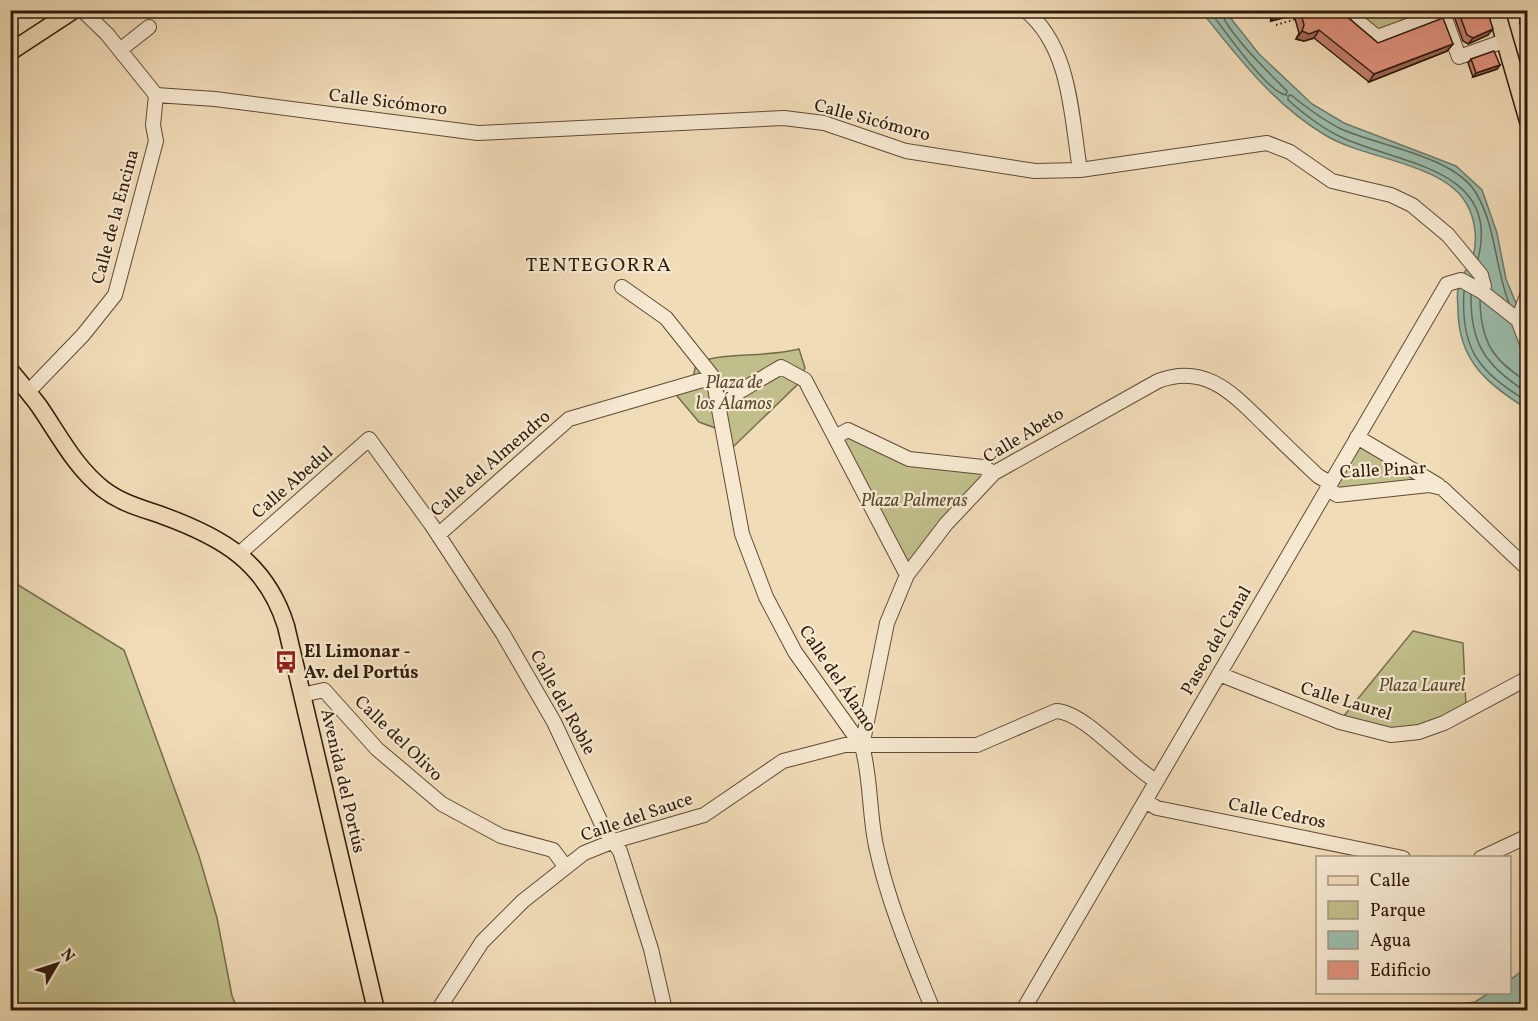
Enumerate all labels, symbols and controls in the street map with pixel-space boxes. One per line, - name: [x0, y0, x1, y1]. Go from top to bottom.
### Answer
- street label: Calle Sicómoro: [327, 83, 449, 123]
- street label: Calle Sicómoro: [811, 93, 933, 149]
- street label: Calle de la Encina: [86, 147, 146, 287]
- district label: TENTEGORRA: [526, 252, 672, 280]
- park label: Plaza de los Álamos: [696, 371, 772, 417]
- street label: Calle Abeto: [979, 402, 1069, 470]
- street label: Calle del Almendro: [426, 405, 556, 523]
- street label: Calle Abedul: [247, 441, 339, 525]
- street label: Calle Pinar: [1339, 456, 1427, 486]
- park label: Plaza Palmeras: [860, 489, 968, 514]
- street label: Paseo del Canal: [1176, 582, 1258, 700]
- street label: Calle del Álamo: [792, 621, 882, 737]
- place label: El Limonar - Av. del Portús: [304, 640, 419, 686]
- street label: Calle del Roble: [523, 646, 601, 760]
- bus stop icon: El Limonar - Av. del Portús: [273, 649, 299, 675]
- park label: Plaza Laurel: [1379, 674, 1466, 699]
- street label: Calle Laurel: [1297, 676, 1395, 728]
- street label: Calle del Olivo: [348, 690, 448, 788]
- street label: Avenida del Portús: [313, 706, 371, 856]
- street label: Calle del Sauce: [578, 787, 696, 849]
- street label: Calle Cedros: [1226, 792, 1328, 836]
- legend: [1316, 856, 1511, 994]
- text: Calle: [1370, 869, 1410, 894]
- text: Parque: [1370, 899, 1425, 924]
- text: Agua: [1370, 929, 1411, 954]
- north arrow: [27, 934, 87, 994]
- text: N: [55, 944, 80, 968]
- text: Edificio: [1370, 959, 1431, 984]

